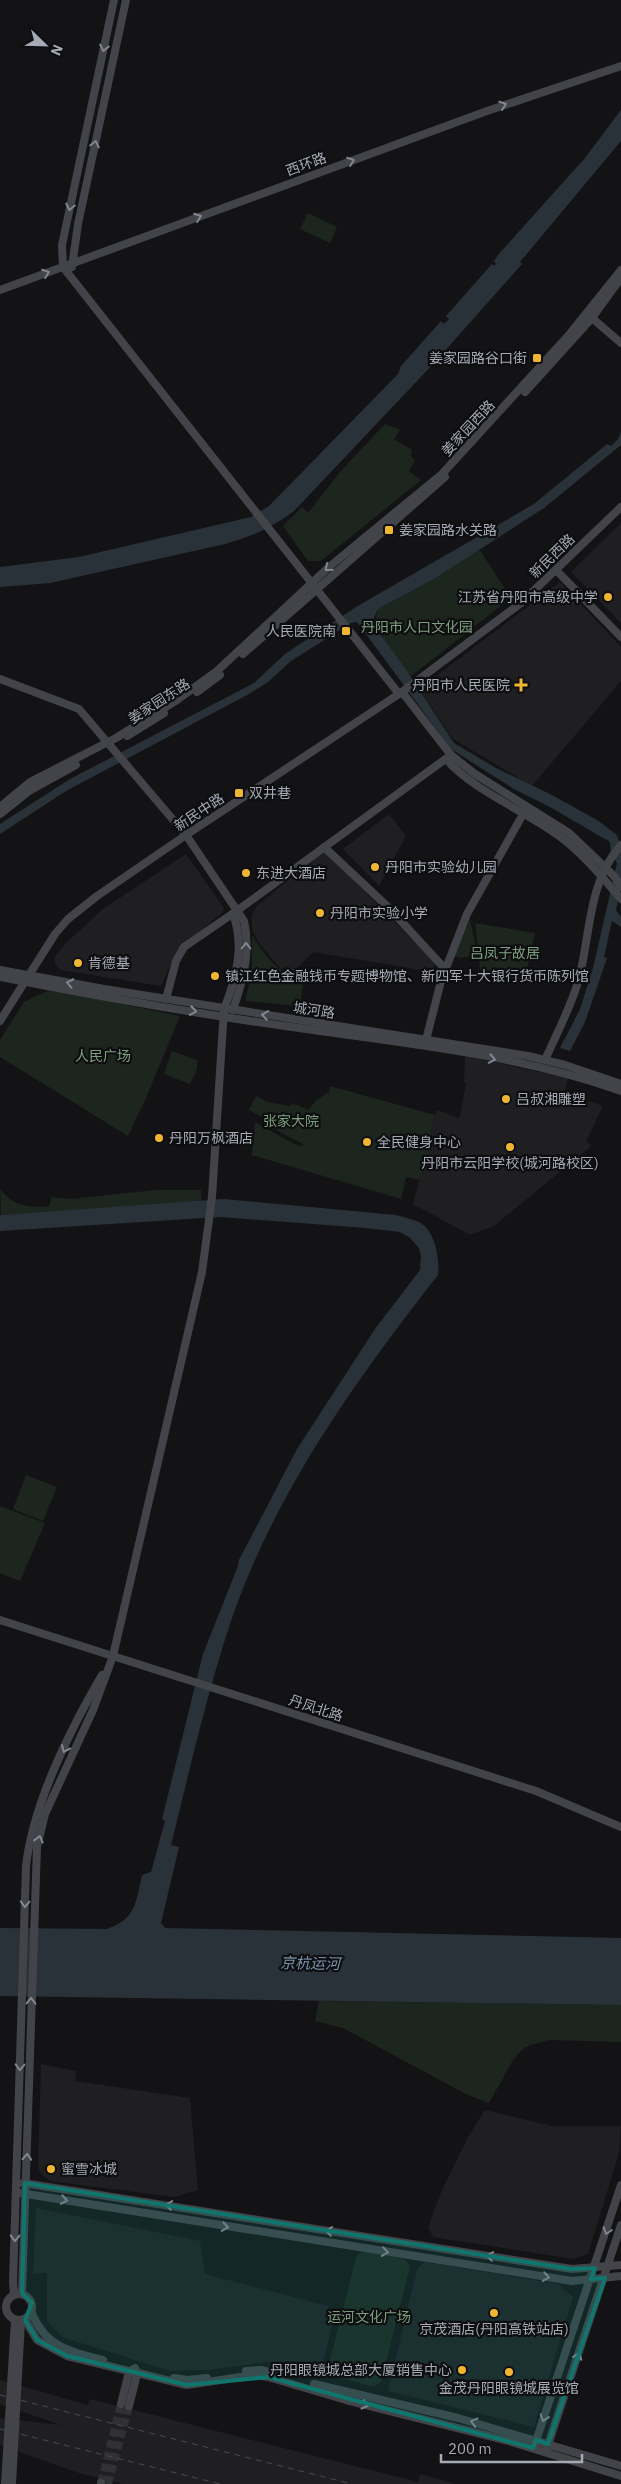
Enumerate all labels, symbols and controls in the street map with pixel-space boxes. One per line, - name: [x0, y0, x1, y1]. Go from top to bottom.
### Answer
- north arrow: [20, 20, 70, 70]
- text: N: [47, 42, 67, 58]
- one-way arrow: [99, 43, 110, 52]
- one-way arrow: [499, 101, 507, 111]
- one-way arrow: [89, 140, 100, 149]
- street label: 西环路: [283, 148, 329, 180]
- one-way arrow: [346, 157, 355, 167]
- one-way arrow: [65, 202, 76, 211]
- one-way arrow: [193, 213, 202, 223]
- one-way arrow: [41, 269, 50, 279]
- place label: 姜家园路谷口街: [429, 349, 527, 367]
- marker: 姜家园路谷口街: [531, 352, 543, 364]
- street label: 姜家园西路: [438, 396, 498, 460]
- place label: 姜家园路水关路: [399, 521, 497, 539]
- marker: 姜家园路水关路: [383, 524, 395, 536]
- street label: 新民西路: [526, 530, 578, 582]
- one-way arrow: [325, 562, 334, 571]
- place label: 江苏省丹阳市高级中学: [458, 588, 598, 606]
- marker: 江苏省丹阳市高级中学: [602, 591, 614, 603]
- park label: 丹阳市人口文化园: [361, 618, 473, 636]
- place label: 人民医院南: [266, 622, 336, 640]
- marker: 人民医院南: [340, 625, 352, 637]
- street label: 姜家园东路: [125, 674, 193, 728]
- place label: 丹阳市人民医院: [412, 676, 510, 694]
- marker: 丹阳市人民医院: [514, 678, 528, 692]
- place label: 双井巷: [249, 784, 291, 802]
- marker: 双井巷: [233, 787, 245, 799]
- street label: 新民中路: [171, 789, 227, 835]
- place label: 丹阳市实验幼儿园: [385, 858, 497, 876]
- marker: 丹阳市实验幼儿园: [369, 861, 381, 873]
- place label: 东进大酒店: [256, 864, 326, 882]
- marker: 东进大酒店: [240, 867, 252, 879]
- place label: 丹阳市实验小学: [330, 904, 428, 922]
- marker: 丹阳市实验小学: [314, 907, 326, 919]
- one-way arrow: [241, 942, 251, 950]
- park label: 吕凤子故居: [470, 944, 540, 962]
- place label: 肯德基: [88, 954, 130, 972]
- marker: 肯德基: [72, 957, 84, 969]
- place label: 镇江红色金融钱币专题博物馆、新四军十大银行货币陈列馆: [225, 967, 589, 985]
- marker: 镇江红色金融钱币专题博物馆、新四军十大银行货币陈列馆: [209, 970, 221, 982]
- one-way arrow: [66, 978, 74, 988]
- street label: 城河路: [292, 998, 336, 1022]
- one-way arrow: [189, 1006, 198, 1016]
- one-way arrow: [260, 1010, 268, 1021]
- park label: 人民广场: [75, 1047, 131, 1065]
- one-way arrow: [488, 1053, 497, 1063]
- place label: 吕叔湘雕塑: [516, 1090, 586, 1108]
- marker: 吕叔湘雕塑: [500, 1093, 512, 1105]
- park label: 张家大院: [263, 1112, 319, 1130]
- place label: 丹阳万枫酒店: [169, 1129, 253, 1147]
- marker: 丹阳万枫酒店: [153, 1132, 165, 1144]
- place label: 全民健身中心: [377, 1133, 461, 1151]
- marker: 全民健身中心: [361, 1136, 373, 1148]
- marker: 丹阳市云阳学校(城河路校区): [504, 1141, 516, 1153]
- place label: 丹阳市云阳学校(城河路校区): [421, 1154, 599, 1172]
- street label: 丹凤北路: [287, 1691, 345, 1725]
- one-way arrow: [60, 1744, 71, 1753]
- one-way arrow: [33, 1835, 44, 1844]
- one-way arrow: [19, 1901, 30, 1909]
- water label: 京杭运河: [280, 1953, 343, 1973]
- one-way arrow: [26, 1997, 36, 2004]
- one-way arrow: [15, 2063, 26, 2071]
- one-way arrow: [21, 2152, 32, 2160]
- place label: 蜜雪冰城: [61, 2160, 117, 2178]
- marker: 蜜雪冰城: [45, 2163, 57, 2175]
- one-way arrow: [60, 2194, 69, 2204]
- one-way arrow: [164, 2200, 172, 2211]
- one-way arrow: [220, 2221, 229, 2231]
- one-way arrow: [325, 2226, 334, 2236]
- one-way arrow: [603, 2227, 613, 2235]
- one-way arrow: [9, 2234, 20, 2242]
- one-way arrow: [381, 2246, 390, 2256]
- one-way arrow: [485, 2252, 494, 2262]
- one-way arrow: [542, 2271, 550, 2282]
- marker: 京茂酒店(丹阳高铁站店): [488, 2307, 500, 2319]
- park label: 运河文化广场: [327, 2308, 411, 2326]
- place label: 京茂酒店(丹阳高铁站店): [419, 2320, 569, 2338]
- one-way arrow: [572, 2352, 582, 2361]
- place label: 丹阳眼镜城总部大厦销售中心: [270, 2361, 452, 2379]
- marker: 丹阳眼镜城总部大厦销售中心: [456, 2364, 468, 2376]
- marker: 金茂丹阳眼镜城展览馆: [503, 2366, 515, 2378]
- place label: 金茂丹阳眼镜城展览馆: [439, 2379, 579, 2397]
- one-way arrow: [360, 2399, 369, 2410]
- one-way arrow: [539, 2414, 549, 2422]
- one-way arrow: [470, 2418, 478, 2428]
- scale bar: [441, 2432, 582, 2464]
- text: 200 m: [448, 2439, 492, 2458]

